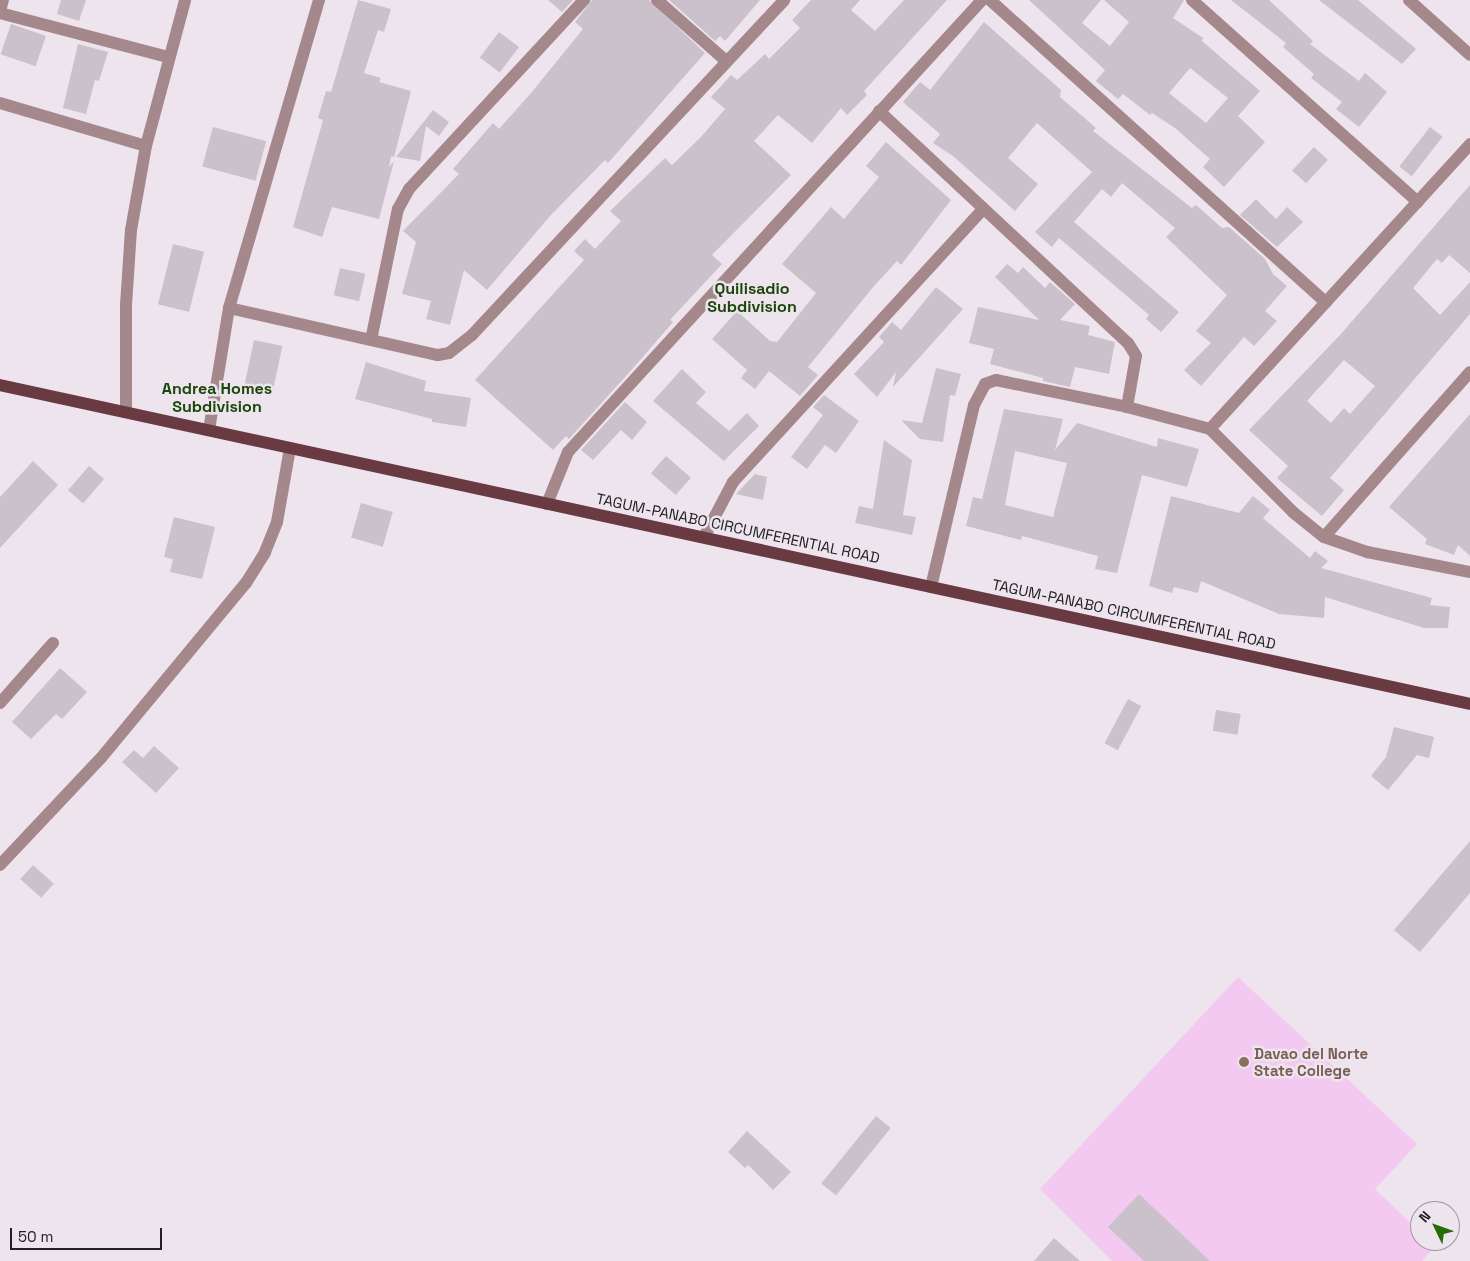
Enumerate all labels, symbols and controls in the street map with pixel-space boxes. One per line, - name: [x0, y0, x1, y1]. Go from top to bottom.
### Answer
- district label: Quilisadio Subdivision: [707, 279, 797, 317]
- district label: Andrea Homes Subdivision: [162, 379, 272, 417]
- street label: TAGUM-PANABO CIRCUMFERENTIAL ROAD: [594, 489, 882, 567]
- street label: TAGUM-PANABO CIRCUMFERENTIAL ROAD: [990, 575, 1278, 653]
- place label: Davao del Norte State College: [1254, 1044, 1368, 1079]
- marker: Davao del Norte State College: [1238, 1056, 1250, 1068]
- north arrow: [1410, 1201, 1460, 1251]
- text: N: [1415, 1207, 1434, 1226]
- scale bar: [12, 1218, 165, 1250]
- text: 50 m: [18, 1227, 53, 1246]

